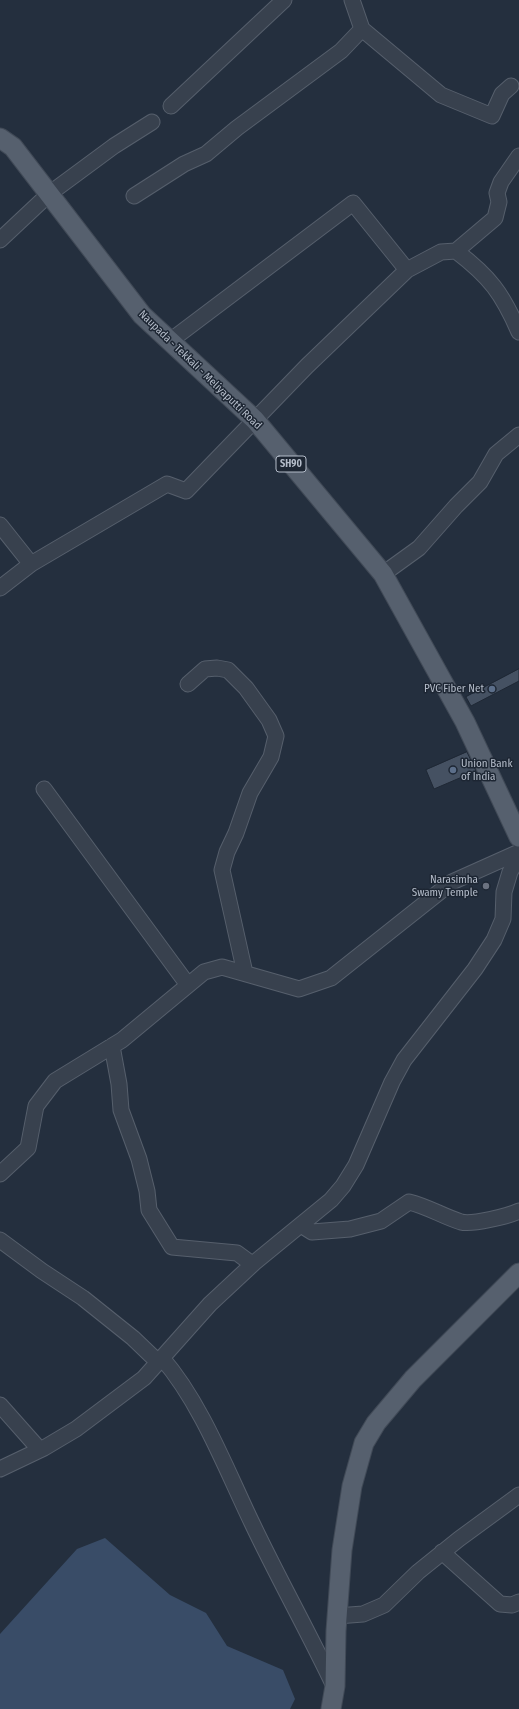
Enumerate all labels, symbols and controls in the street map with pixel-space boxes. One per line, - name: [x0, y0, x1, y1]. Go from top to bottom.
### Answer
- street label: Naupada - Tekkali - Meliyaputti Road: [136, 308, 264, 432]
- road number: SH90: [276, 456, 306, 472]
- place label: PVC Fiber Net: [424, 682, 484, 696]
- marker: PVC Fiber Net: [487, 684, 497, 694]
- place label: Union Bank of India: [461, 757, 513, 783]
- marker: Union Bank of India: [448, 765, 458, 775]
- place label: Narasimha Swamy Temple: [412, 873, 478, 899]
- marker: Narasimha Swamy Temple: [481, 881, 491, 891]

